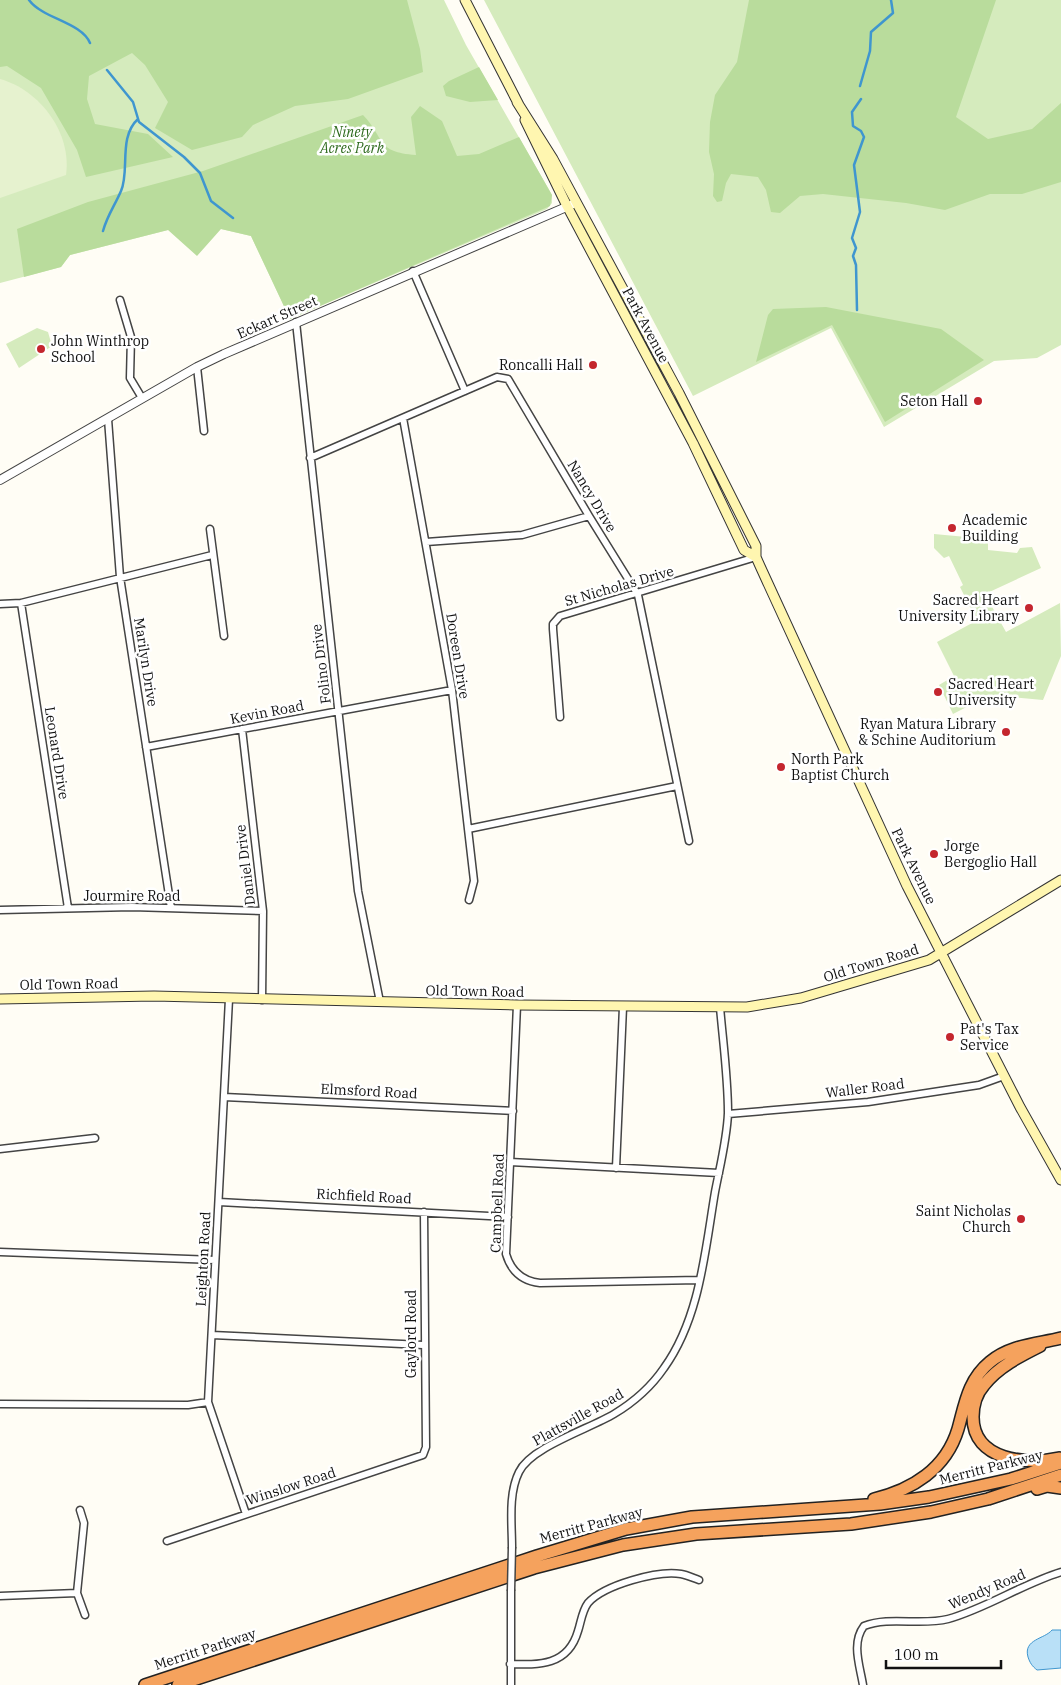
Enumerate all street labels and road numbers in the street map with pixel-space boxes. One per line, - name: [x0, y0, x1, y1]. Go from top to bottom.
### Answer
- street label: Park Avenue: [619, 284, 673, 366]
- street label: Eckart Street: [234, 291, 320, 343]
- street label: Nancy Drive: [564, 457, 620, 535]
- street label: St Nicholas Drive: [562, 562, 676, 610]
- street label: Doreen Drive: [442, 612, 474, 700]
- street label: Marilyn Drive: [130, 616, 162, 708]
- street label: Folino Drive: [307, 623, 335, 705]
- street label: Kevin Road: [229, 696, 306, 728]
- street label: Leonard Drive: [41, 705, 73, 801]
- street label: Daniel Drive: [231, 824, 259, 906]
- street label: Park Avenue: [888, 825, 940, 907]
- street label: Jourmire Road: [83, 887, 181, 905]
- street label: Old Town Road: [821, 940, 921, 986]
- street label: Old Town Road: [19, 974, 119, 994]
- street label: Old Town Road: [425, 981, 525, 1001]
- street label: Waller Road: [825, 1074, 906, 1102]
- street label: Elmsford Road: [320, 1079, 419, 1103]
- street label: Campbell Road: [486, 1152, 508, 1253]
- street label: Richfield Road: [316, 1185, 413, 1208]
- street label: Leighton Road: [192, 1211, 214, 1307]
- street label: Gaylord Road: [402, 1289, 420, 1378]
- street label: Plattsville Road: [529, 1384, 627, 1449]
- street label: Merritt Parkway: [937, 1445, 1045, 1489]
- street label: Winslow Road: [244, 1463, 338, 1509]
- street label: Merritt Parkway: [538, 1502, 645, 1547]
- street label: Wendy Road: [946, 1565, 1029, 1613]
- street label: Merritt Parkway: [152, 1624, 259, 1674]

